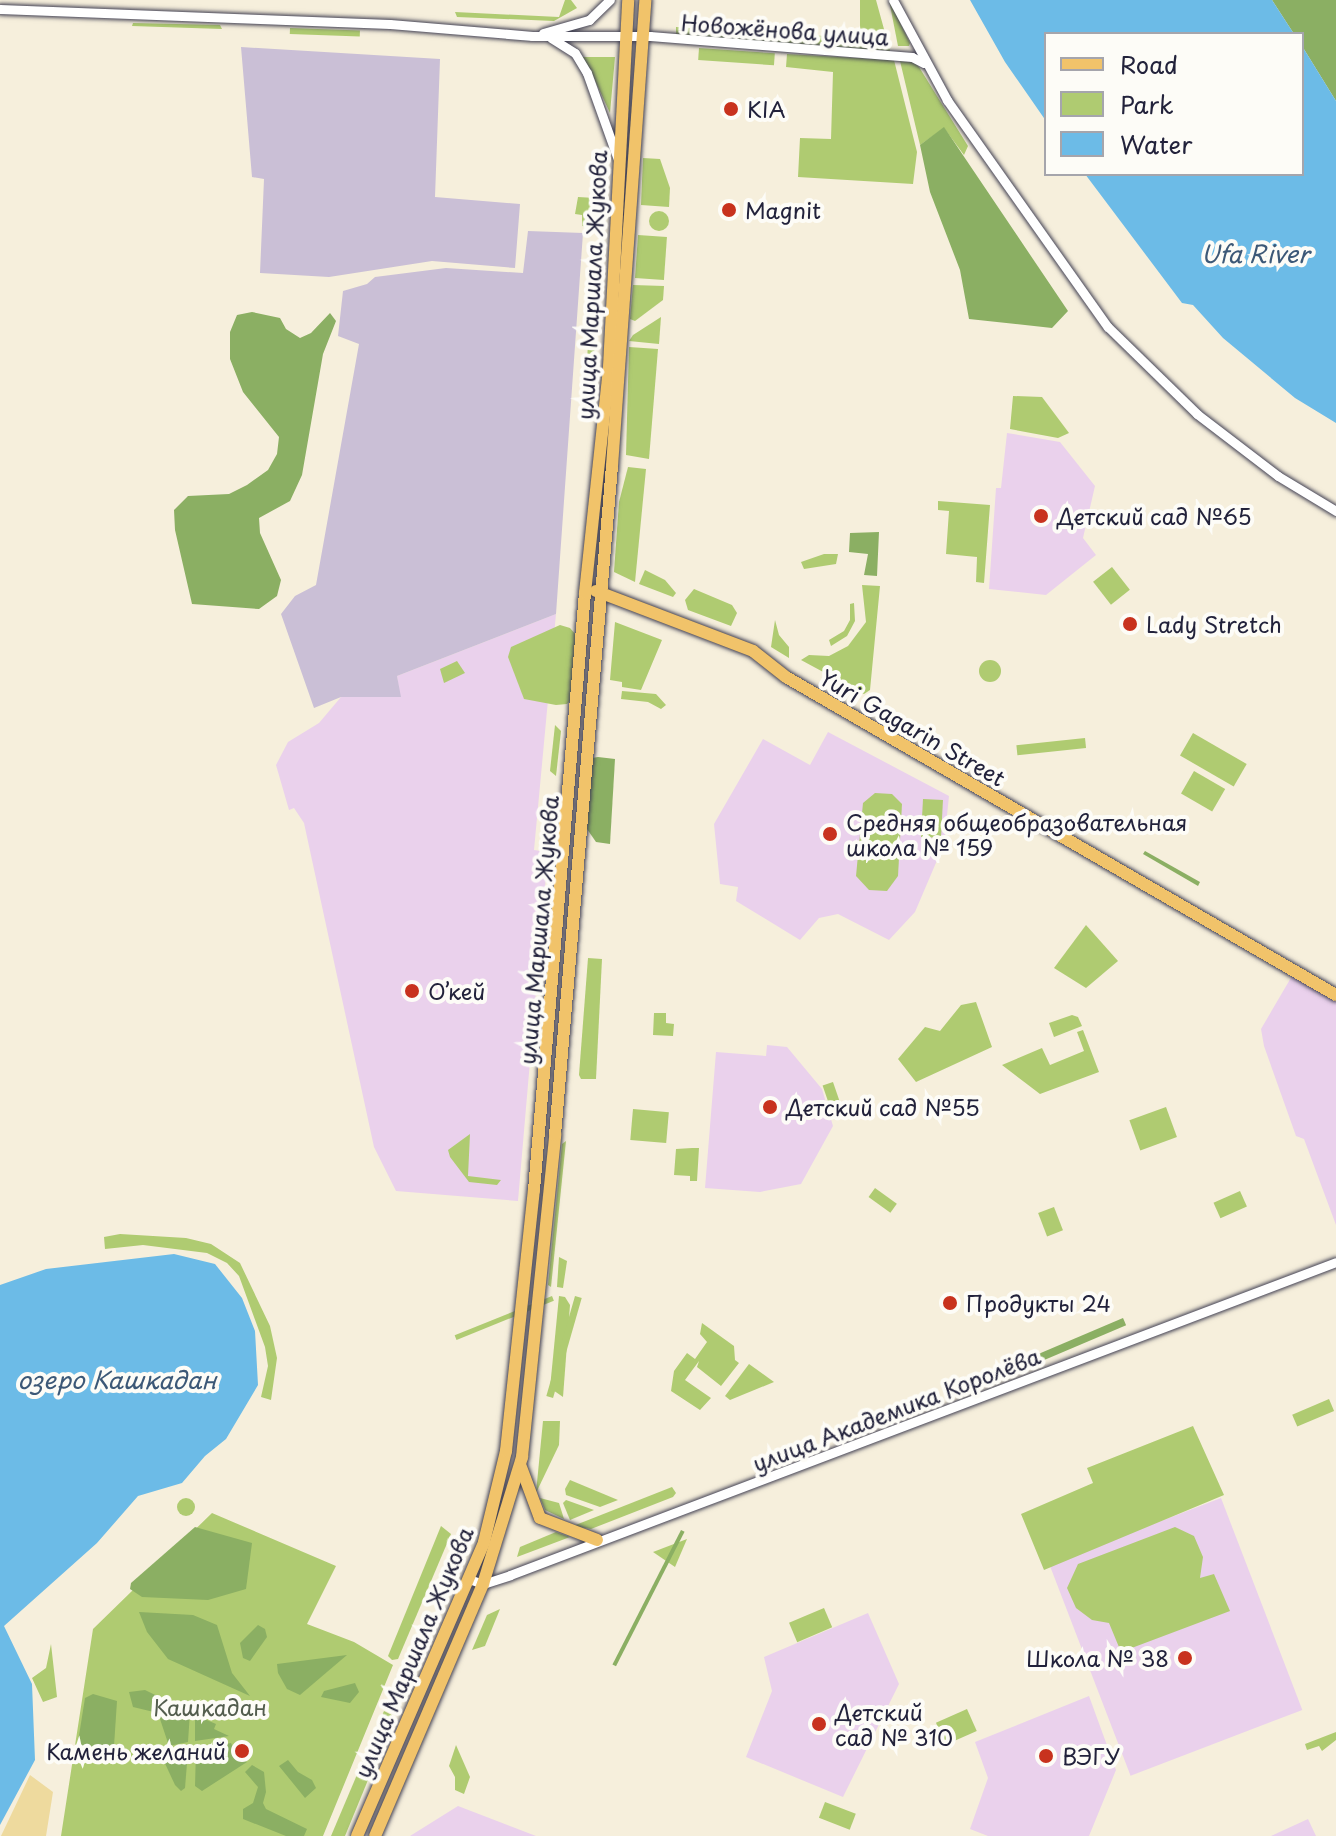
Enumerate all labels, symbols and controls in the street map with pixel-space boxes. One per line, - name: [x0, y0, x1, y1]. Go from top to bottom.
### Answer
- street label: Новожёнова улица: [680, 9, 890, 49]
- legend: [1044, 32, 1304, 176]
- text: Road: [1120, 46, 1178, 82]
- text: Park: [1120, 86, 1174, 122]
- place label: KIA: [747, 96, 786, 122]
- marker: KIA: [722, 100, 740, 118]
- text: Water: [1120, 126, 1192, 162]
- street label: улица Маршала Жукова: [571, 148, 611, 422]
- place label: Magnit: [745, 197, 821, 223]
- marker: Magnit: [720, 201, 738, 219]
- water label: Ufa River: [1200, 240, 1310, 268]
- place label: Детский сад №65: [1057, 503, 1253, 529]
- marker: Детский сад №65: [1032, 507, 1050, 525]
- place label: Lady Stretch: [1146, 611, 1282, 637]
- marker: Lady Stretch: [1121, 615, 1139, 633]
- street label: Yuri Gagarin Street: [817, 664, 1009, 790]
- street label: улица Маршала Жукова: [513, 793, 563, 1067]
- place label: Средняя общеобразовательная школа № 159: [846, 808, 1188, 860]
- marker: Средняя общеобразовательная школа № 159: [821, 825, 839, 843]
- place label: О’кей: [428, 978, 485, 1004]
- marker: О’кей: [403, 982, 421, 1000]
- place label: Детский сад №55: [786, 1094, 982, 1120]
- marker: Детский сад №55: [761, 1098, 779, 1116]
- place label: Продукты 24: [966, 1290, 1111, 1316]
- marker: Продукты 24: [941, 1294, 959, 1312]
- street label: улица Академика Королёва: [747, 1341, 1045, 1477]
- water label: озеро Кашкадан: [18, 1366, 216, 1394]
- street label: улица Маршала Жукова: [348, 1522, 478, 1782]
- place label: Школа № 38: [1025, 1645, 1169, 1671]
- marker: Школа № 38: [1176, 1649, 1194, 1667]
- park label: Кашкадан: [153, 1694, 267, 1720]
- place label: Детский сад № 310: [835, 1698, 954, 1750]
- marker: Детский сад № 310: [810, 1715, 828, 1733]
- place label: Камень желаний: [46, 1738, 226, 1764]
- marker: Камень желаний: [233, 1742, 251, 1760]
- place label: ВЭГУ: [1062, 1743, 1120, 1769]
- marker: ВЭГУ: [1037, 1747, 1055, 1765]

